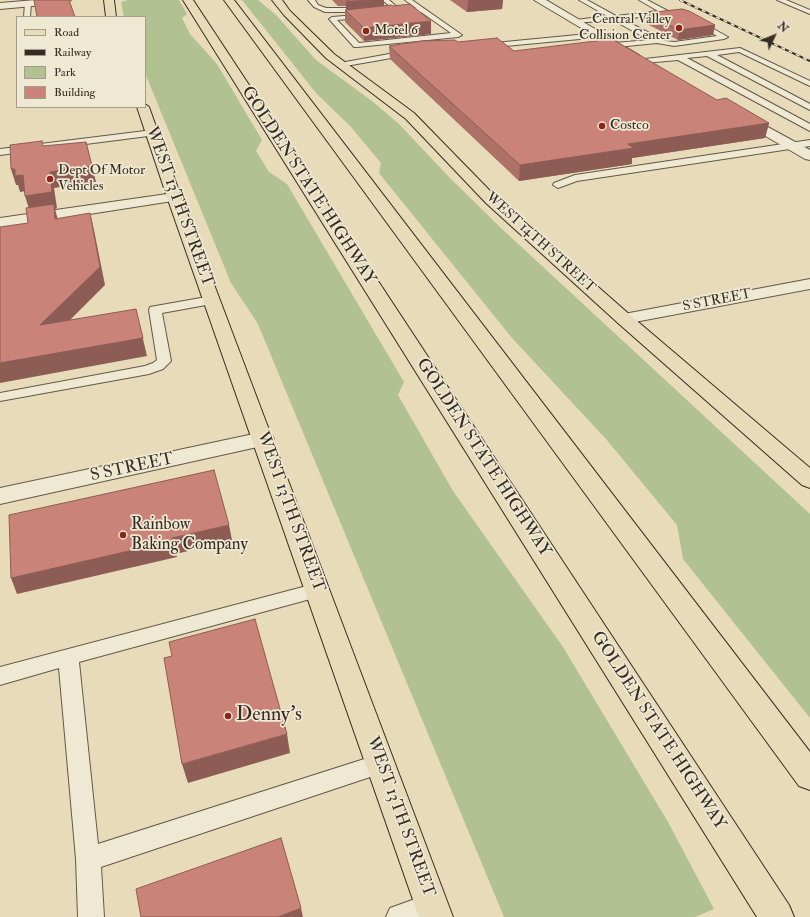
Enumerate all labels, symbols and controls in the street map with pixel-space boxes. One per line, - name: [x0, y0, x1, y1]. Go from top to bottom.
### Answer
- place label: Central Valley Collision Center: [579, 12, 671, 44]
- legend: [16, 16, 146, 108]
- north arrow: [754, 16, 794, 56]
- text: N: [775, 19, 791, 35]
- place label: Motel 6: [374, 23, 418, 39]
- marker: Central Valley Collision Center: [674, 23, 684, 33]
- text: Road: [54, 25, 79, 40]
- marker: Motel 6: [361, 26, 371, 36]
- text: Railway: [54, 45, 91, 60]
- text: Park: [54, 65, 76, 80]
- street label: GOLDEN STATE HIGHWAY: [236, 83, 380, 289]
- text: Building: [54, 85, 95, 100]
- place label: Costco: [610, 118, 649, 134]
- marker: Costco: [597, 121, 607, 131]
- street label: WEST 13TH STREET: [140, 124, 218, 290]
- place label: Dept Of Motor Vehicles: [58, 163, 145, 196]
- marker: Dept Of Motor Vehicles: [45, 174, 55, 184]
- street label: WEST 14TH STREET: [482, 189, 598, 297]
- street label: S STREET: [681, 286, 753, 316]
- street label: GOLDEN STATE HIGHWAY: [411, 355, 555, 561]
- street label: WEST 13TH STREET: [251, 429, 329, 595]
- street label: S STREET: [89, 449, 175, 487]
- place label: Rainbow Baking Company: [131, 515, 248, 555]
- marker: Rainbow Baking Company: [118, 530, 128, 540]
- street label: GOLDEN STATE HIGHWAY: [586, 628, 730, 834]
- place label: Denny's: [236, 704, 302, 728]
- marker: Denny's: [223, 711, 233, 721]
- street label: WEST 13TH STREET: [361, 734, 439, 900]

